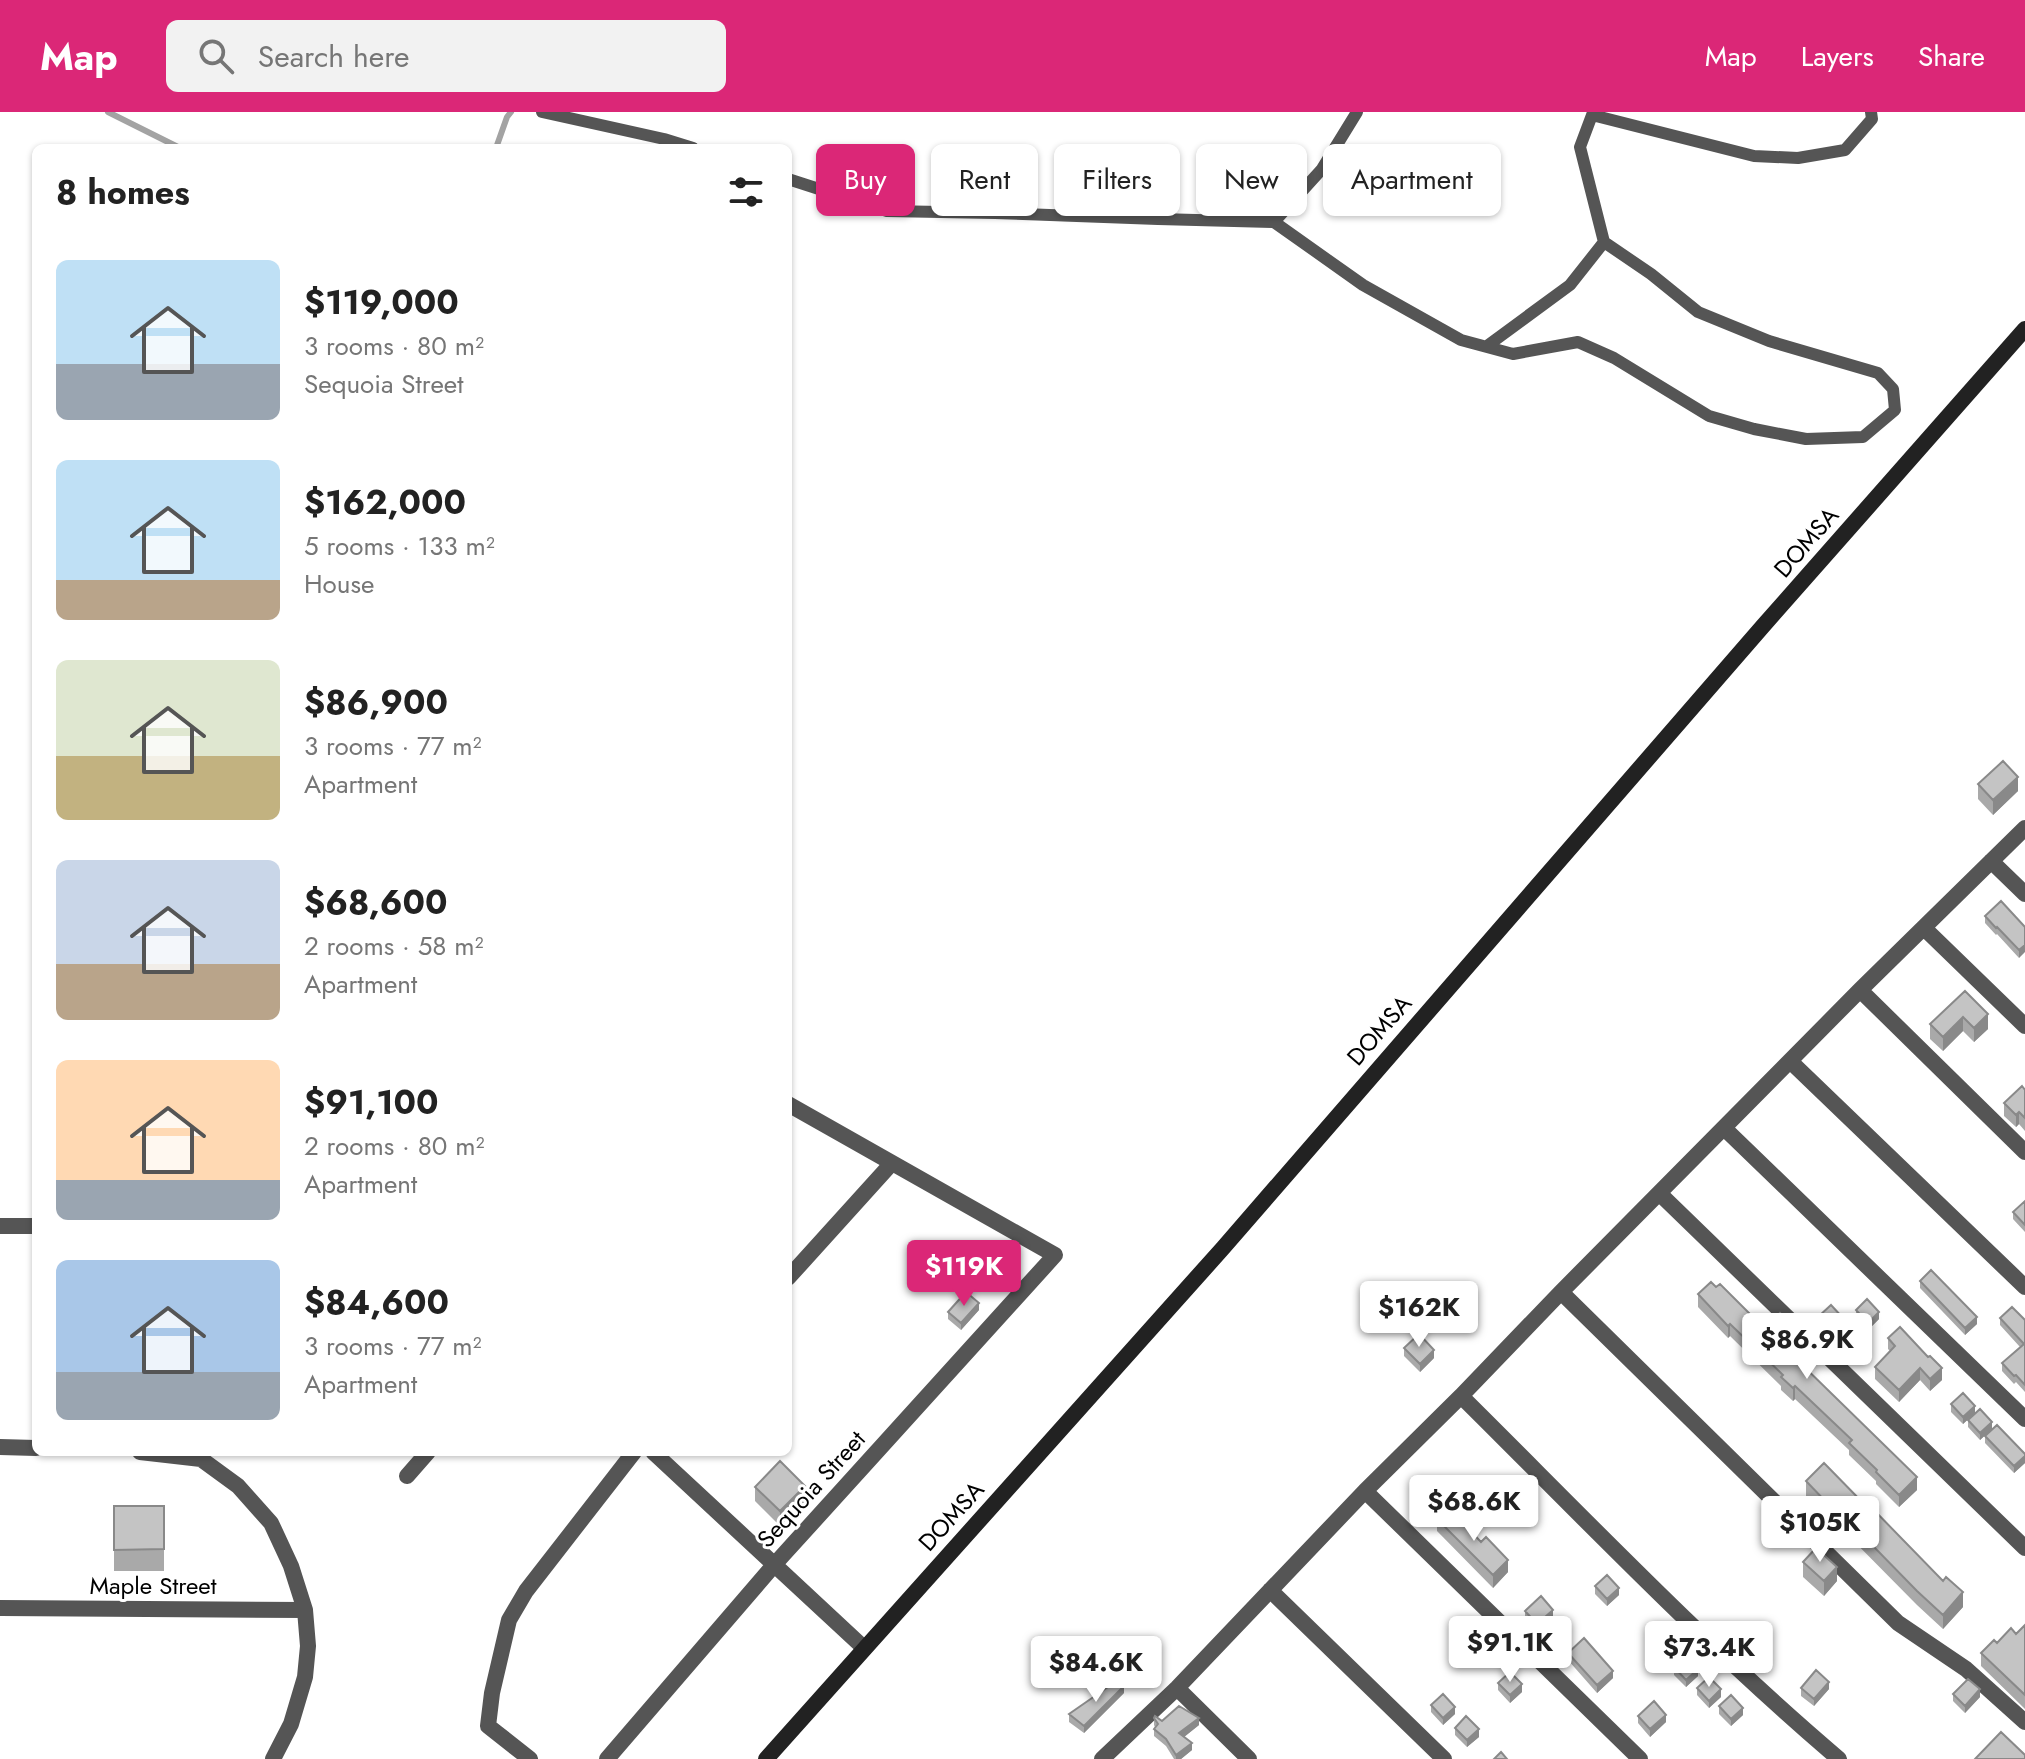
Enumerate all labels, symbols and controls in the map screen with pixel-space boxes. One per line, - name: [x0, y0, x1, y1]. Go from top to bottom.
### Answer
- search box: [166, 20, 726, 92]
- text: Map: [40, 29, 118, 84]
- icon: search: [194, 34, 238, 78]
- text: Search here: [258, 35, 410, 78]
- text: Map: [1705, 36, 1757, 77]
- text: Layers: [1801, 36, 1874, 77]
- text: Share: [1918, 36, 1985, 77]
- chip: Buy: [816, 144, 915, 216]
- chip: Rent: [931, 144, 1038, 216]
- chip: Filters: [1054, 144, 1180, 216]
- chip: New: [1196, 144, 1307, 216]
- chip: Apartment: [1323, 144, 1501, 216]
- text: 8 homes: [56, 168, 190, 217]
- icon: filters: [724, 170, 768, 214]
- text: $119,000: [304, 278, 459, 327]
- icon: home: [120, 292, 216, 388]
- text: 3 rooms · 80 m²: [304, 327, 484, 365]
- text: Sequoia Street: [304, 365, 463, 403]
- text: $162,000: [304, 478, 466, 527]
- icon: home: [120, 492, 216, 588]
- street label: DOMSA: [1765, 499, 1847, 585]
- text: 5 rooms · 133 m²: [304, 527, 495, 565]
- text: House: [304, 565, 374, 603]
- text: $86,900: [304, 678, 448, 727]
- icon: home: [120, 692, 216, 788]
- text: 3 rooms · 77 m²: [304, 727, 481, 765]
- text: Apartment: [304, 765, 417, 803]
- text: $68,600: [304, 878, 447, 927]
- icon: home: [120, 892, 216, 988]
- text: 2 rooms · 58 m²: [304, 927, 484, 965]
- text: Apartment: [304, 965, 417, 1003]
- street label: DOMSA: [1338, 987, 1420, 1073]
- text: $91,100: [304, 1078, 439, 1127]
- icon: home: [120, 1092, 216, 1188]
- text: 2 rooms · 80 m²: [304, 1127, 485, 1165]
- text: Apartment: [304, 1165, 417, 1203]
- pin: $119K: [908, 1240, 1020, 1308]
- text: $119K: [925, 1247, 1003, 1285]
- text: $84,600: [304, 1278, 449, 1327]
- pin: $162K: [1363, 1281, 1475, 1349]
- text: $162K: [1378, 1288, 1460, 1326]
- icon: home: [120, 1292, 216, 1388]
- pin: $86.9K: [1742, 1313, 1872, 1381]
- text: $86.9K: [1760, 1320, 1854, 1358]
- text: 3 rooms · 77 m²: [304, 1327, 481, 1365]
- text: Apartment: [304, 1365, 417, 1403]
- street label: Sequoia Street: [749, 1422, 873, 1555]
- street label: DOMSA: [910, 1473, 992, 1559]
- pin: $68.6K: [1409, 1475, 1539, 1543]
- text: $68.6K: [1427, 1482, 1521, 1520]
- pin: $105K: [1764, 1496, 1876, 1564]
- text: $105K: [1779, 1503, 1861, 1541]
- street label: Maple Street: [89, 1568, 217, 1603]
- pin: $91.1K: [1445, 1616, 1575, 1684]
- pin: $73.4K: [1644, 1621, 1774, 1689]
- text: $91.1K: [1467, 1623, 1553, 1661]
- text: $73.4K: [1663, 1628, 1755, 1666]
- pin: $84.6K: [1031, 1636, 1161, 1704]
- text: $84.6K: [1049, 1643, 1143, 1681]

